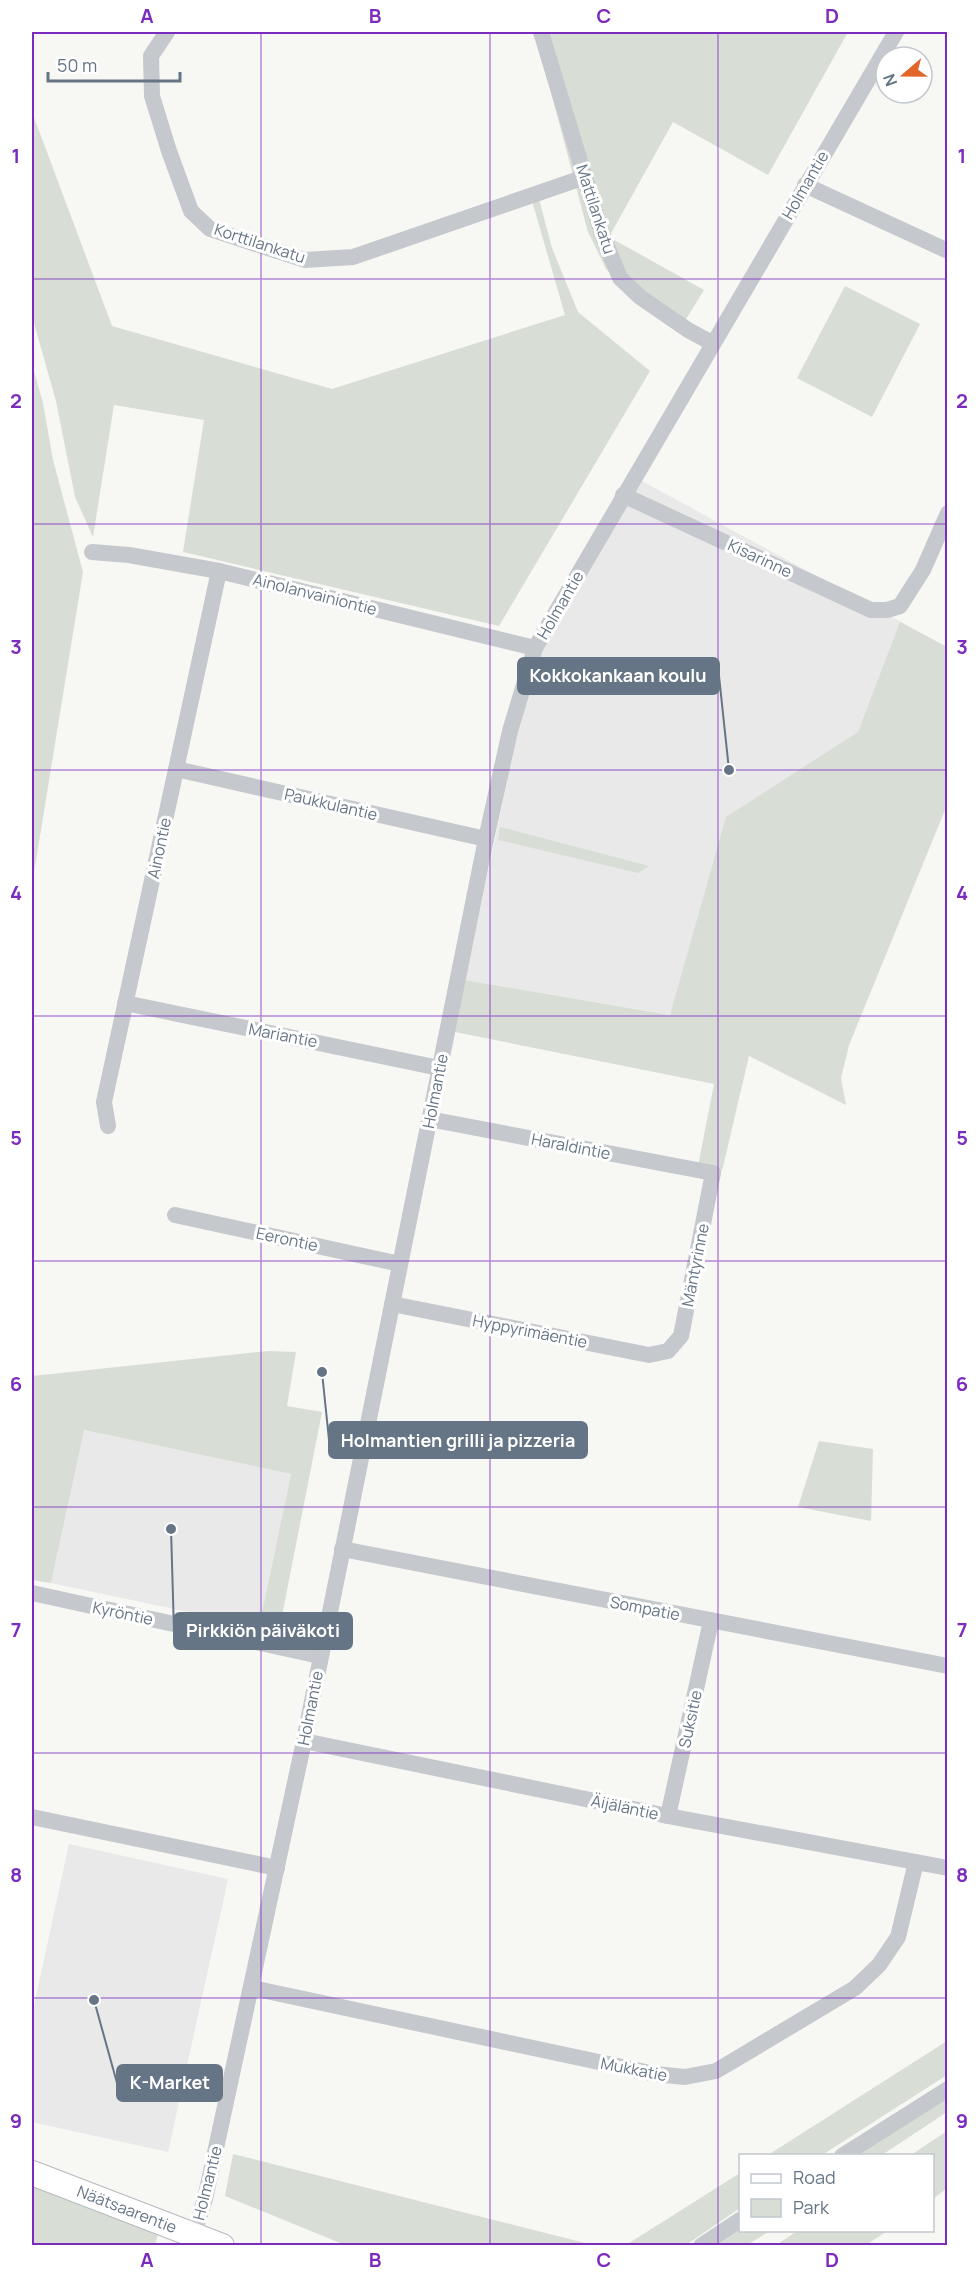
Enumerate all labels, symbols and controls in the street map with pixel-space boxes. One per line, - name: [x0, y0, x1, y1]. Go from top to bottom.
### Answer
- text: A: [140, 2, 154, 29]
- text: B: [369, 2, 382, 29]
- text: C: [597, 2, 611, 29]
- text: D: [825, 2, 839, 29]
- scale bar: [48, 45, 180, 83]
- north arrow: [874, 45, 934, 105]
- text: 50 m: [57, 53, 97, 77]
- text: N: [878, 71, 902, 89]
- text: 1: [12, 142, 20, 169]
- text: 1: [958, 142, 966, 169]
- street label: Holmantie: [777, 147, 833, 223]
- street label: Mattilankatu: [571, 161, 621, 257]
- street label: Korttilankatu: [212, 218, 308, 268]
- text: 2: [10, 387, 22, 414]
- text: 2: [956, 387, 968, 414]
- street label: Kisarinne: [724, 534, 796, 582]
- street label: Holmantie: [532, 567, 588, 643]
- street label: Ainolanvainiontie: [251, 568, 379, 620]
- text: 3: [10, 633, 22, 660]
- text: 3: [956, 633, 968, 660]
- callout: Kokkokankaan koulu: [518, 658, 719, 694]
- text: Kokkokankaan koulu: [529, 663, 707, 687]
- street label: Paukkulantie: [282, 783, 380, 825]
- street label: Ainontie: [142, 815, 176, 881]
- text: 4: [10, 879, 22, 906]
- text: 4: [956, 879, 968, 906]
- street label: Mariantie: [247, 1018, 319, 1052]
- street label: Holmantie: [417, 1052, 453, 1130]
- text: 5: [10, 1124, 22, 1151]
- text: 5: [956, 1124, 968, 1151]
- street label: Haraldintie: [530, 1128, 612, 1164]
- street label: Eerontie: [254, 1222, 320, 1256]
- street label: Mäntyrinne: [676, 1222, 714, 1308]
- street label: Hyppyrimäentie: [471, 1309, 589, 1353]
- text: 6: [10, 1370, 22, 1397]
- text: 6: [956, 1370, 968, 1397]
- callout: Holmantien grilli ja pizzeria: [329, 1422, 587, 1458]
- text: Holmantien grilli ja pizzeria: [341, 1428, 575, 1452]
- street label: Sompatie: [608, 1590, 682, 1626]
- street label: Kyröntie: [91, 1596, 155, 1630]
- callout: Pirkkiön päiväkoti: [174, 1613, 352, 1649]
- text: 7: [11, 1616, 21, 1643]
- text: 7: [957, 1616, 967, 1643]
- text: Pirkkiön päiväkoti: [186, 1618, 340, 1642]
- street label: Holmantie: [292, 1669, 328, 1747]
- street label: Suksitie: [673, 1688, 707, 1750]
- street label: Äijäläntie: [589, 1789, 661, 1825]
- text: 8: [10, 1861, 22, 1888]
- text: 8: [956, 1861, 968, 1888]
- street label: Mukkatie: [599, 2052, 669, 2086]
- callout: K-Market: [117, 2065, 222, 2101]
- text: K-Market: [130, 2070, 210, 2094]
- text: 9: [10, 2107, 22, 2134]
- text: 9: [956, 2107, 968, 2134]
- street label: Holmantie: [187, 2144, 227, 2222]
- legend: [739, 2154, 934, 2232]
- text: Road: [793, 2165, 836, 2189]
- street label: Näätsaarentie: [74, 2180, 180, 2238]
- text: Park: [793, 2195, 830, 2219]
- text: A: [140, 2246, 154, 2273]
- text: B: [369, 2246, 382, 2273]
- text: C: [597, 2246, 611, 2273]
- text: D: [825, 2246, 839, 2273]

